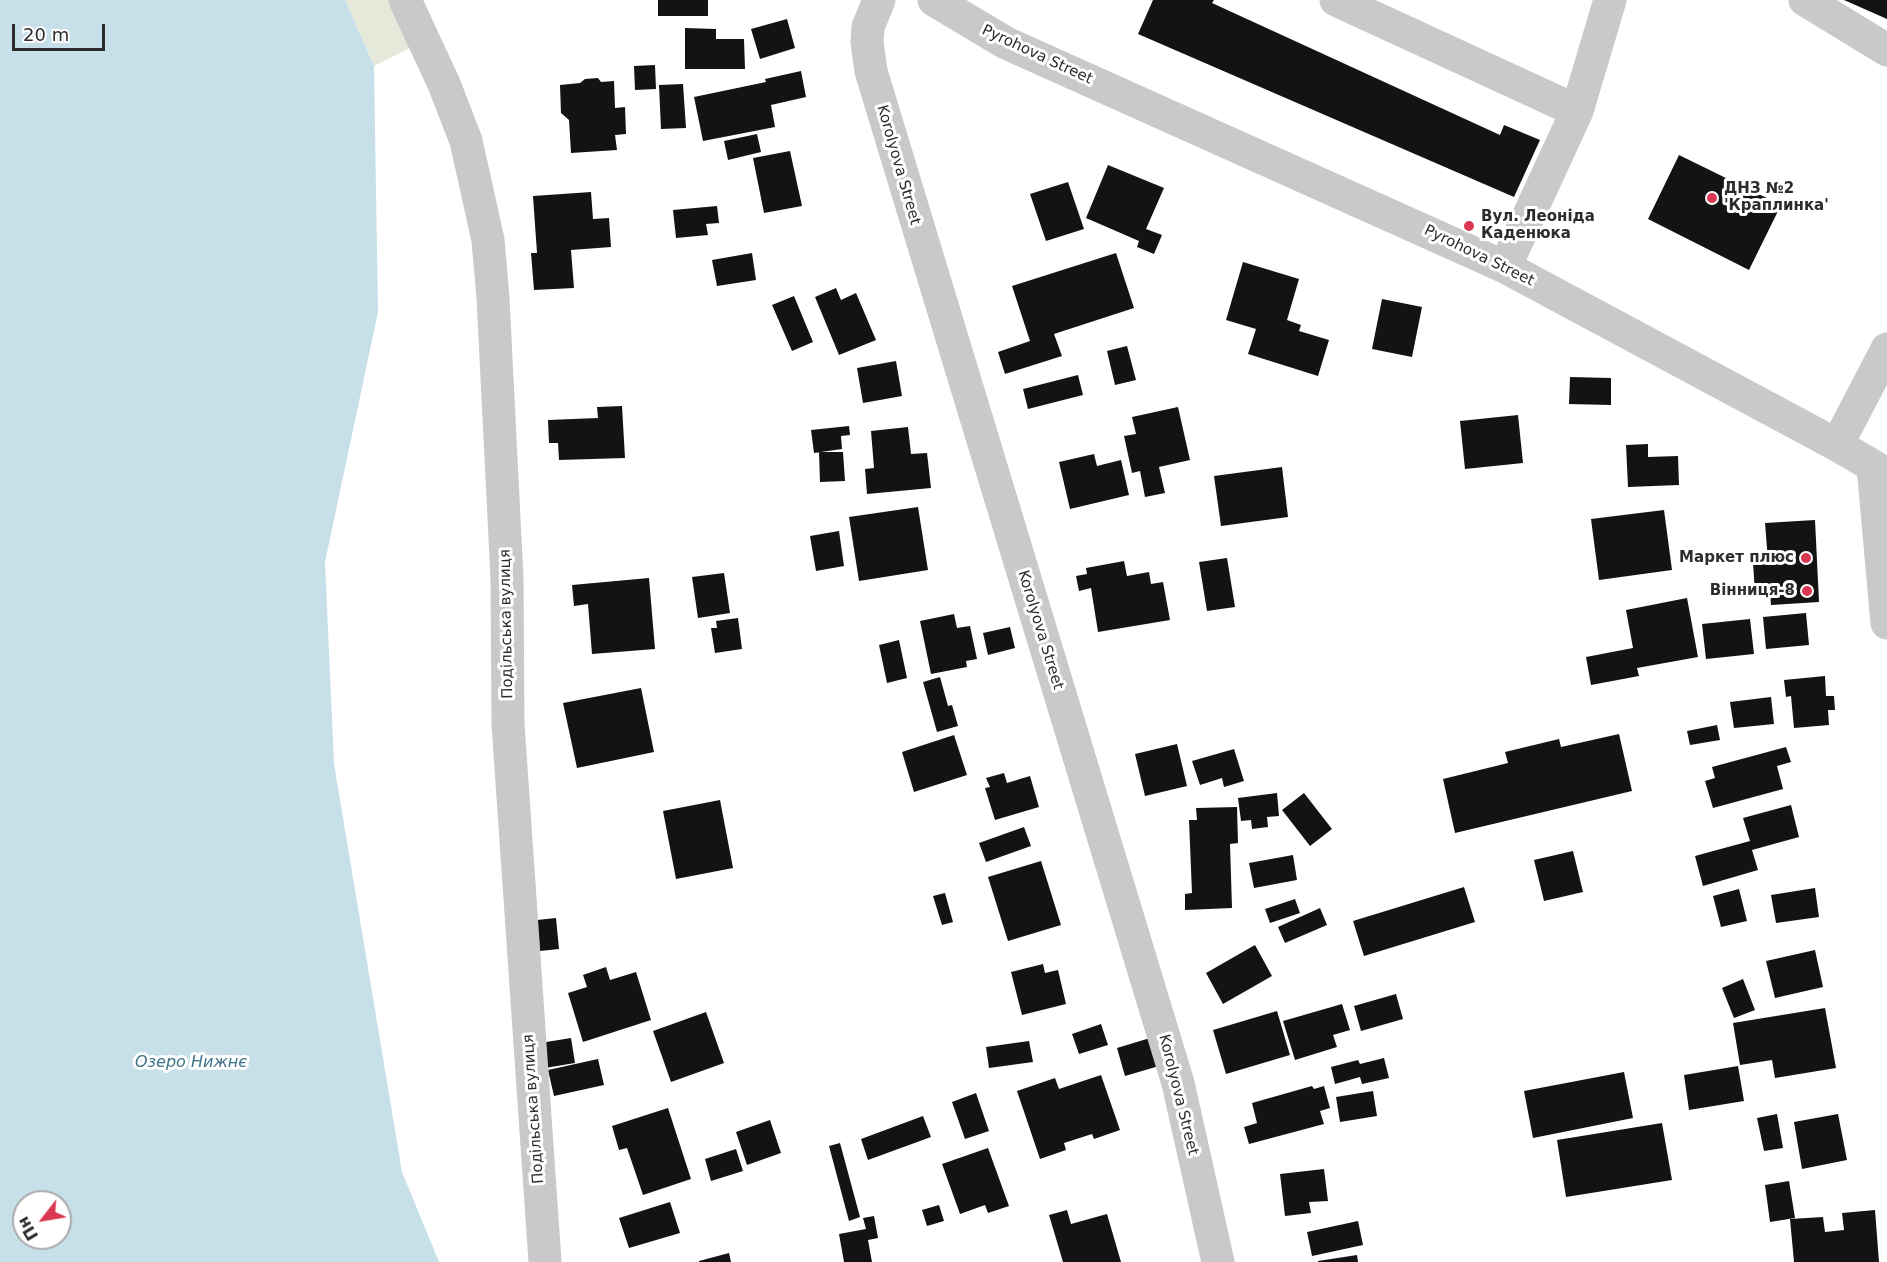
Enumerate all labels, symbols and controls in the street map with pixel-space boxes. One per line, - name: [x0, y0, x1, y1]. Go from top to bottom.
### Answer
- scale bar: [15, 12, 108, 50]
- street label: Pyrohova Street: [979, 21, 1095, 89]
- text: 20 m: [23, 24, 69, 45]
- street label: Korolyova Street: [872, 103, 924, 227]
- place label: ДНЗ №2 'Краплинка': [1724, 180, 1829, 215]
- marker: ДНЗ №2 'Краплинка': [1705, 191, 1719, 205]
- place label: Вул. Леоніда Каденюка: [1481, 208, 1595, 243]
- marker: Вул. Леоніда Каденюка: [1462, 219, 1476, 233]
- street label: Pyrohova Street: [1421, 222, 1537, 290]
- street label: Подільська вулиця: [497, 549, 517, 699]
- place label: Маркет плюс: [1679, 549, 1794, 567]
- marker: Маркет плюс: [1799, 551, 1813, 565]
- street label: Korolyova Street: [1013, 568, 1067, 692]
- place label: Вінниця-8: [1710, 582, 1795, 600]
- marker: Вінниця-8: [1800, 584, 1814, 598]
- street label: Korolyova Street: [1154, 1033, 1202, 1157]
- street label: Подільська вулиця: [520, 1034, 548, 1184]
- water label: Озеро Нижнє: [135, 1053, 247, 1073]
- north arrow: [12, 1190, 72, 1250]
- text: Пн: [13, 1213, 42, 1244]

